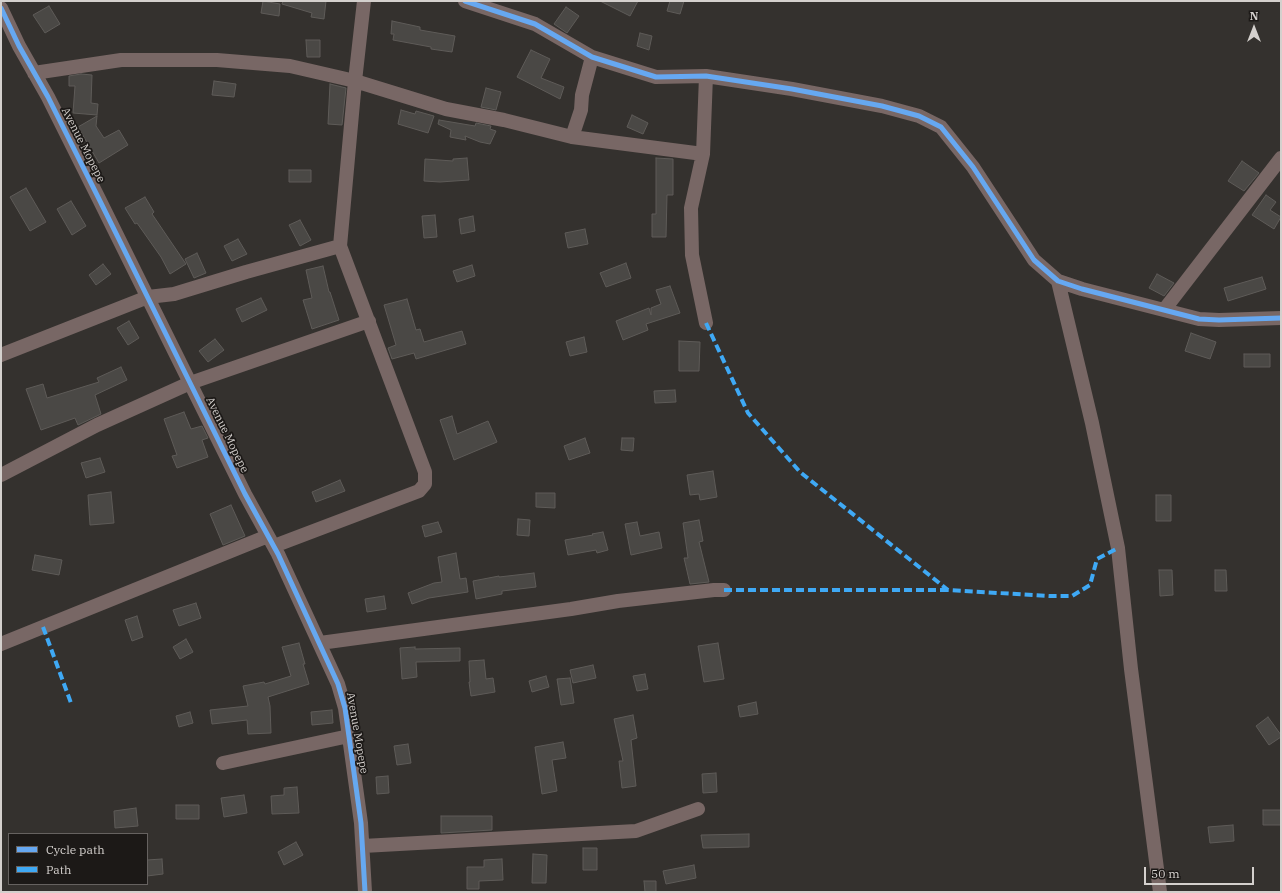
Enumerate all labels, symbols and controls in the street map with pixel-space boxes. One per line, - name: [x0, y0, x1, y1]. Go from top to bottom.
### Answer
- north arrow: [1234, 8, 1274, 48]
- text: N: [1250, 9, 1258, 23]
- street label: Avenue Mopepe: [58, 105, 108, 185]
- street label: Avenue Mopepe: [203, 395, 251, 475]
- street label: Avenue Mopepe: [343, 691, 371, 775]
- legend: [8, 833, 148, 885]
- text: Cycle path: [46, 842, 105, 857]
- scale bar: [1146, 859, 1256, 885]
- text: Path: [46, 862, 71, 877]
- text: 50 m: [1151, 866, 1180, 881]

